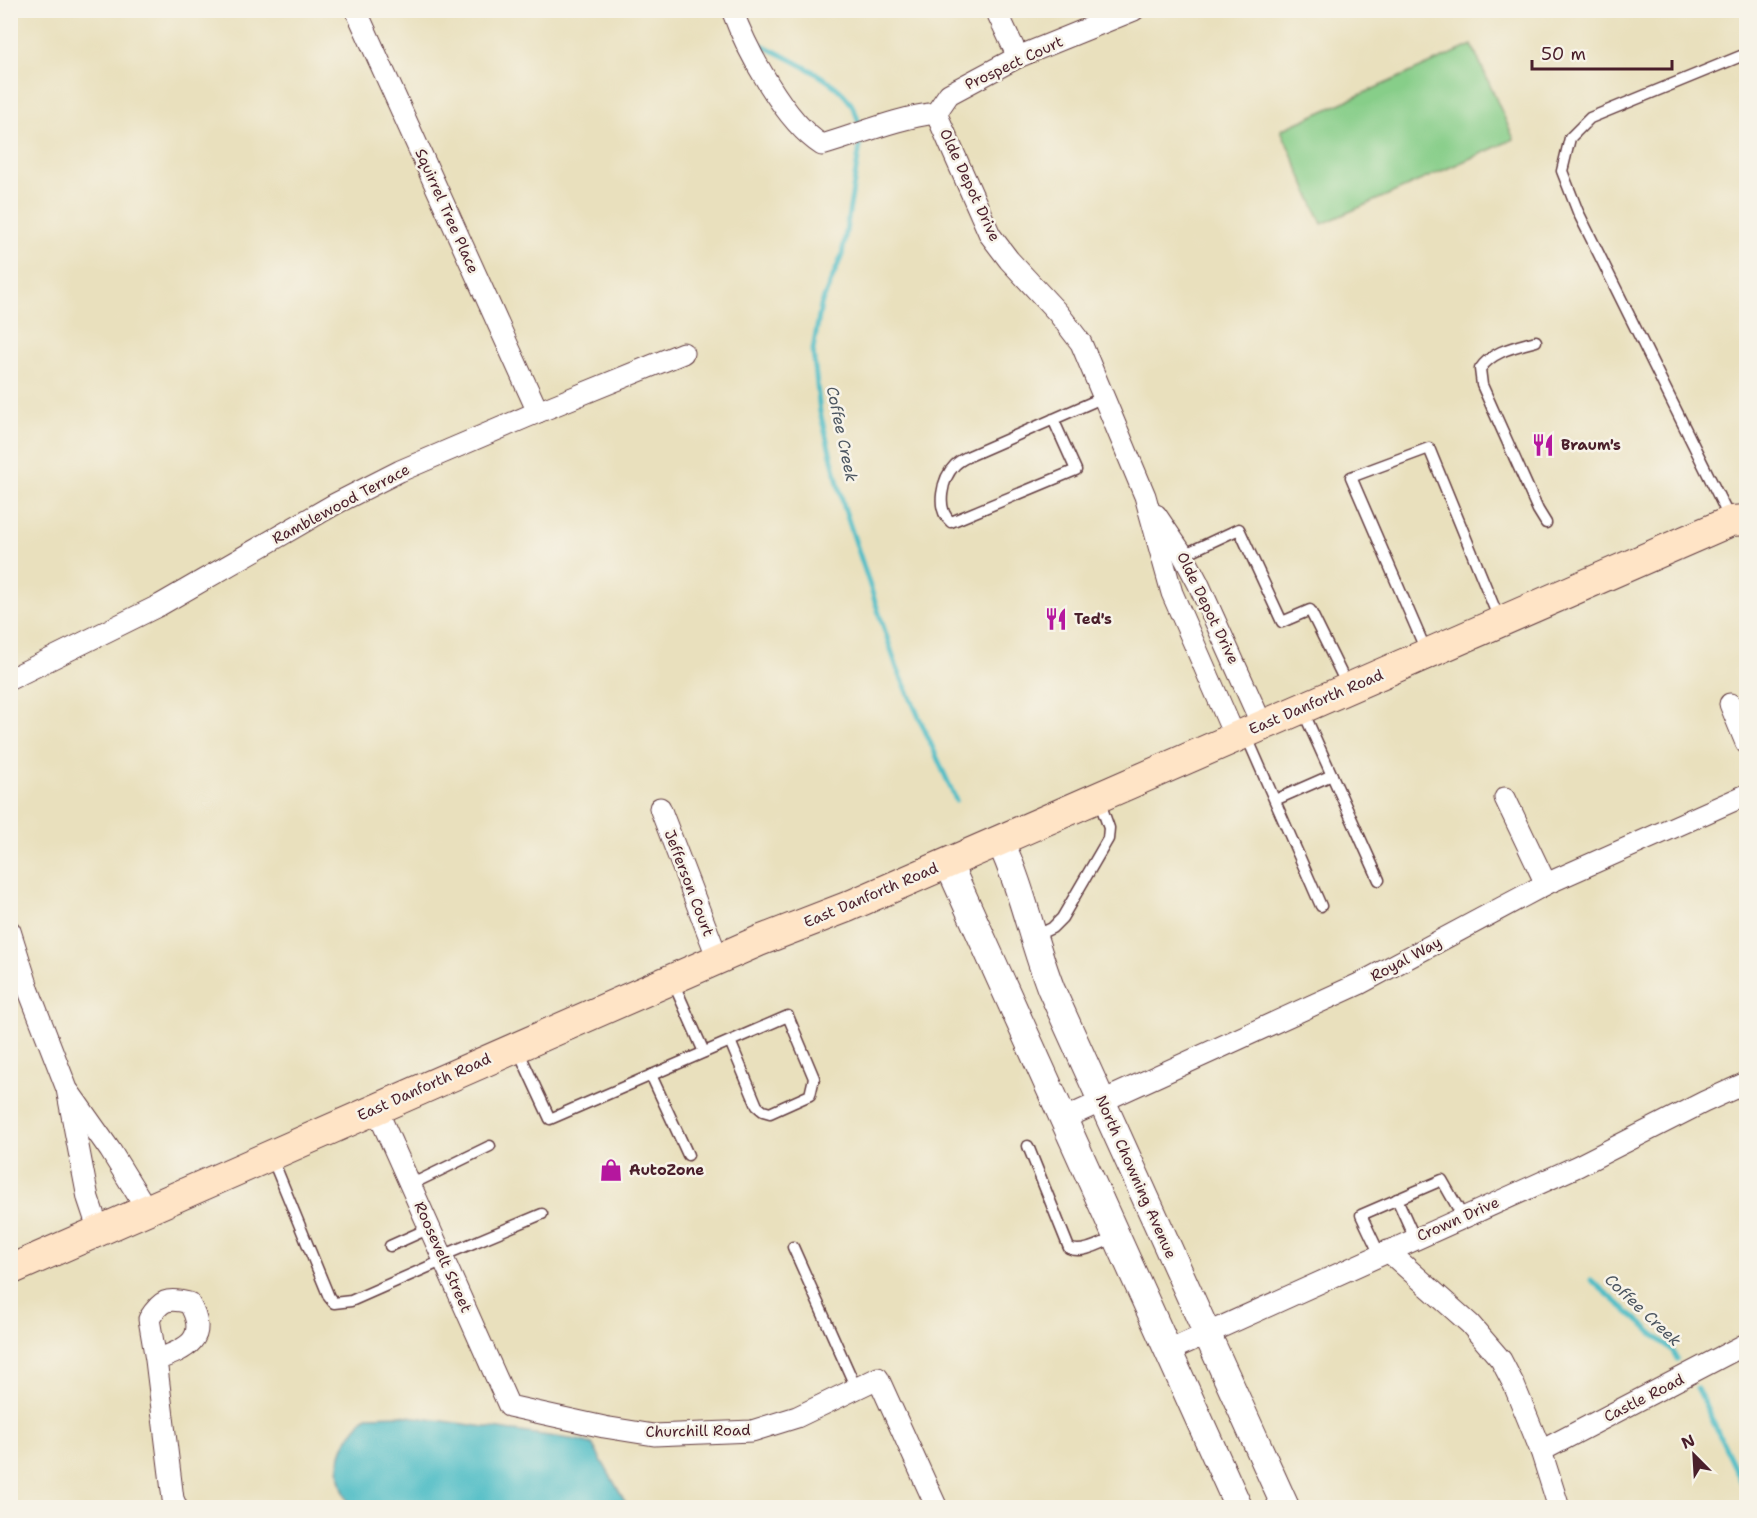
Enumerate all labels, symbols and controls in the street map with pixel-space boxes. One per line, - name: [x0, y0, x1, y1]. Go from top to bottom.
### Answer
- street label: Prospect Court: [962, 31, 1066, 95]
- scale bar: [1532, 33, 1672, 71]
- text: 50 m: [1541, 42, 1586, 66]
- street label: Olde Depot Drive: [935, 125, 1005, 245]
- street label: Squirrel Tree Place: [410, 145, 484, 277]
- water label: Coffee Creek: [822, 384, 862, 484]
- restaurant icon: Braum's: [1530, 432, 1556, 458]
- place label: Braum's: [1561, 435, 1621, 455]
- street label: Ramblewood Terrace: [269, 459, 413, 549]
- street label: Olde Depot Drive: [1172, 549, 1244, 667]
- restaurant icon: Ted's: [1043, 606, 1069, 632]
- place label: Ted's: [1074, 609, 1112, 629]
- street label: East Danforth Road: [1246, 664, 1387, 739]
- street label: Jefferson Court: [659, 827, 719, 939]
- street label: East Danforth Road: [801, 857, 942, 932]
- street label: Royal Way: [1367, 932, 1445, 986]
- street label: East Danforth Road: [354, 1048, 494, 1125]
- street label: North Chowning Avenue: [1091, 1092, 1181, 1262]
- shop icon: AutoZone: [598, 1157, 624, 1183]
- place label: AutoZone: [629, 1160, 704, 1180]
- street label: Crown Drive: [1414, 1192, 1502, 1246]
- street label: Roosevelt Street: [410, 1198, 476, 1316]
- water label: Coffee Creek: [1600, 1269, 1686, 1351]
- street label: Castle Road: [1600, 1369, 1688, 1427]
- street label: Churchill Road: [645, 1420, 751, 1442]
- north arrow: [1664, 1425, 1724, 1485]
- text: N: [1678, 1430, 1698, 1454]

